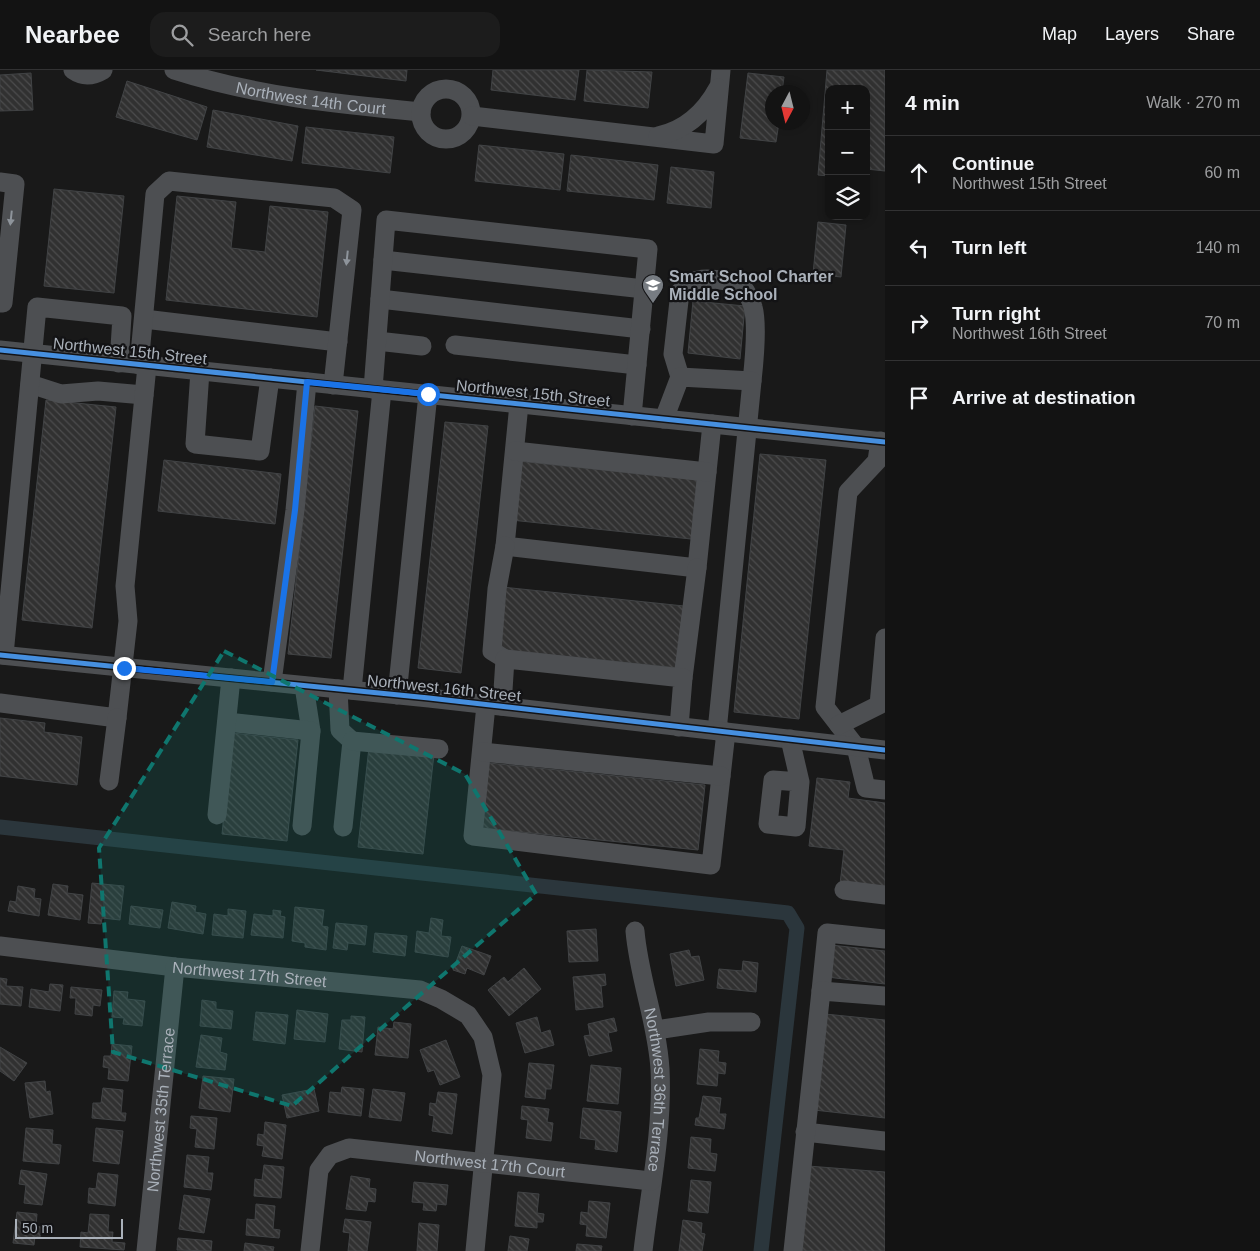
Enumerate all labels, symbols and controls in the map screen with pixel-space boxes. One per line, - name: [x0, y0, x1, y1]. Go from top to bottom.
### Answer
- search box: [150, 12, 500, 57]
- text: Nearbee: [25, 21, 120, 48]
- icon: search: [168, 21, 196, 49]
- text: Search here: [208, 24, 311, 45]
- text: Map: [1042, 24, 1077, 44]
- text: Layers: [1105, 24, 1159, 44]
- text: Share: [1187, 24, 1235, 44]
- street label: Northwest 14th Court: [234, 78, 387, 117]
- north arrow: [765, 85, 810, 130]
- map controls: [825, 85, 870, 220]
- button: +: [825, 85, 870, 130]
- text: 4 min: [905, 91, 960, 114]
- text: Walk · 270 m: [1146, 94, 1240, 111]
- button: −: [825, 130, 870, 175]
- text: Continue: [952, 153, 1034, 174]
- icon: ahead: [905, 159, 933, 187]
- text: 60 m: [1204, 164, 1240, 181]
- button: layers: [825, 175, 870, 220]
- text: Northwest 15th Street: [952, 175, 1107, 192]
- one-way arrow: [7, 210, 15, 226]
- icon: left: [905, 234, 933, 262]
- text: Turn left: [952, 237, 1027, 258]
- text: 140 m: [1196, 239, 1240, 256]
- one-way arrow: [343, 250, 351, 266]
- place label: Smart School Charter Middle School: [669, 268, 833, 303]
- school or university icon: Smart School Charter Middle School: [641, 273, 665, 304]
- text: Turn right: [952, 303, 1040, 324]
- icon: right: [905, 309, 933, 337]
- text: 70 m: [1204, 314, 1240, 331]
- text: Northwest 16th Street: [952, 325, 1107, 342]
- street label: Northwest 15th Street: [52, 334, 208, 368]
- street label: Northwest 15th Street: [455, 376, 611, 410]
- route start: [417, 383, 440, 406]
- icon: arrive: [905, 384, 933, 412]
- text: Arrive at destination: [952, 387, 1136, 408]
- route end: [113, 657, 136, 680]
- street label: Northwest 16th Street: [366, 671, 522, 705]
- street label: Northwest 17th Street: [172, 958, 328, 990]
- street label: Northwest 36th Terrace: [641, 1006, 669, 1173]
- street label: Northwest 35th Terrace: [144, 1027, 177, 1193]
- street label: Northwest 17th Court: [414, 1147, 566, 1180]
- scale bar: [15, 1216, 122, 1239]
- text: 50 m: [22, 1220, 53, 1236]

